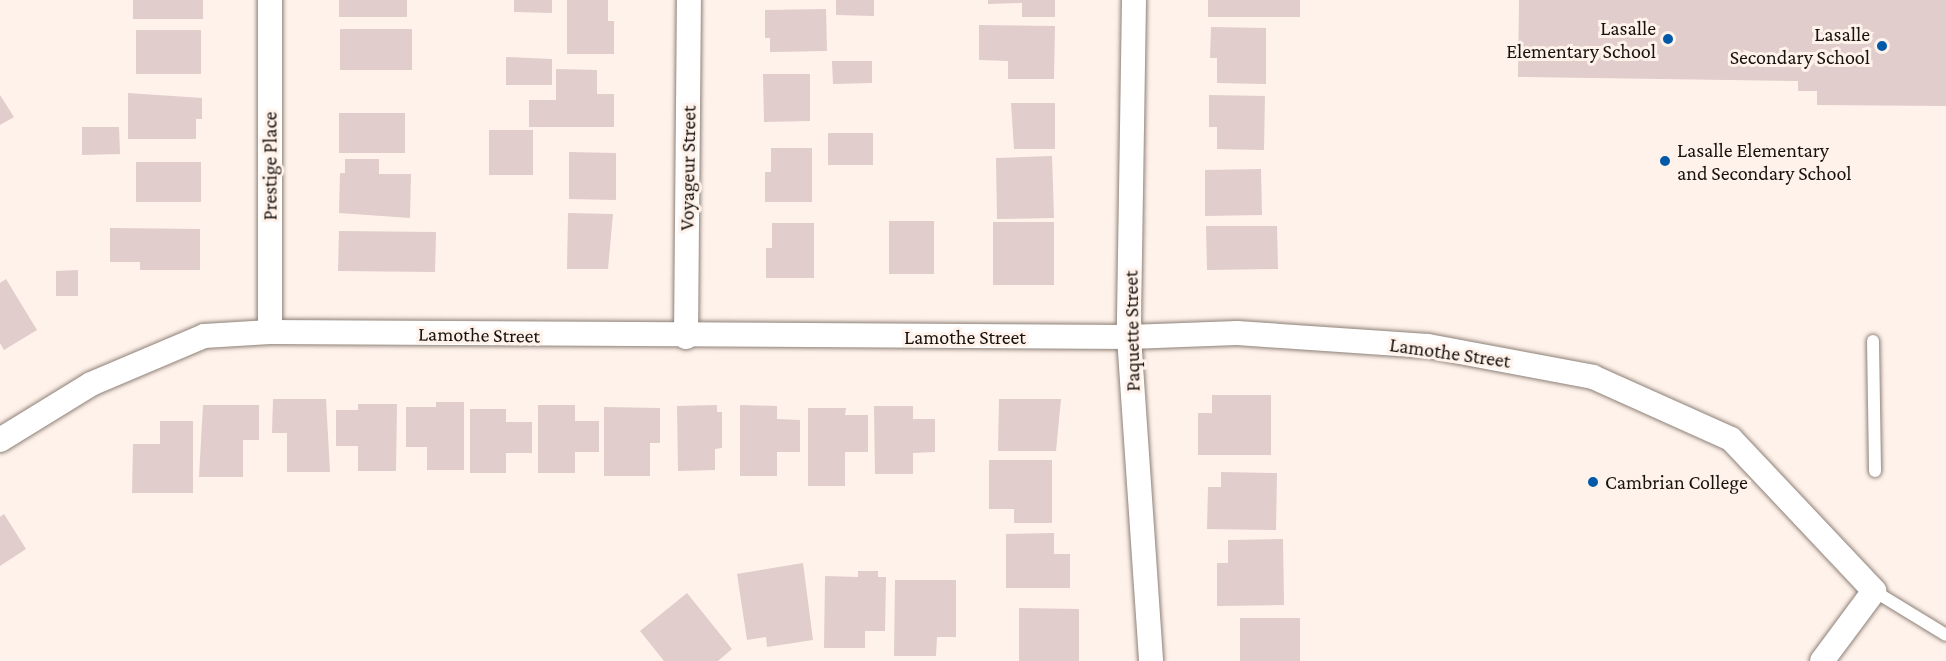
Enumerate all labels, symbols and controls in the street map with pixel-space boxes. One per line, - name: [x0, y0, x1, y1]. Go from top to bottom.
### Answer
- place label: Lasalle Elementary School: [1506, 16, 1656, 63]
- place label: Lasalle Secondary School: [1730, 22, 1870, 69]
- marker: Lasalle Elementary School: [1661, 32, 1675, 46]
- marker: Lasalle Secondary School: [1875, 39, 1889, 53]
- street label: Voyageur Street: [675, 105, 701, 231]
- street label: Prestige Place: [258, 112, 282, 220]
- place label: Lasalle Elementary and Secondary School: [1677, 138, 1852, 185]
- marker: Lasalle Elementary and Secondary School: [1658, 154, 1672, 168]
- street label: Paquette Street: [1119, 270, 1145, 392]
- street label: Lamothe Street: [418, 322, 540, 348]
- street label: Lamothe Street: [904, 325, 1026, 349]
- street label: Lamothe Street: [1388, 333, 1512, 373]
- place label: Cambrian College: [1605, 470, 1748, 494]
- marker: Cambrian College: [1586, 475, 1600, 489]

